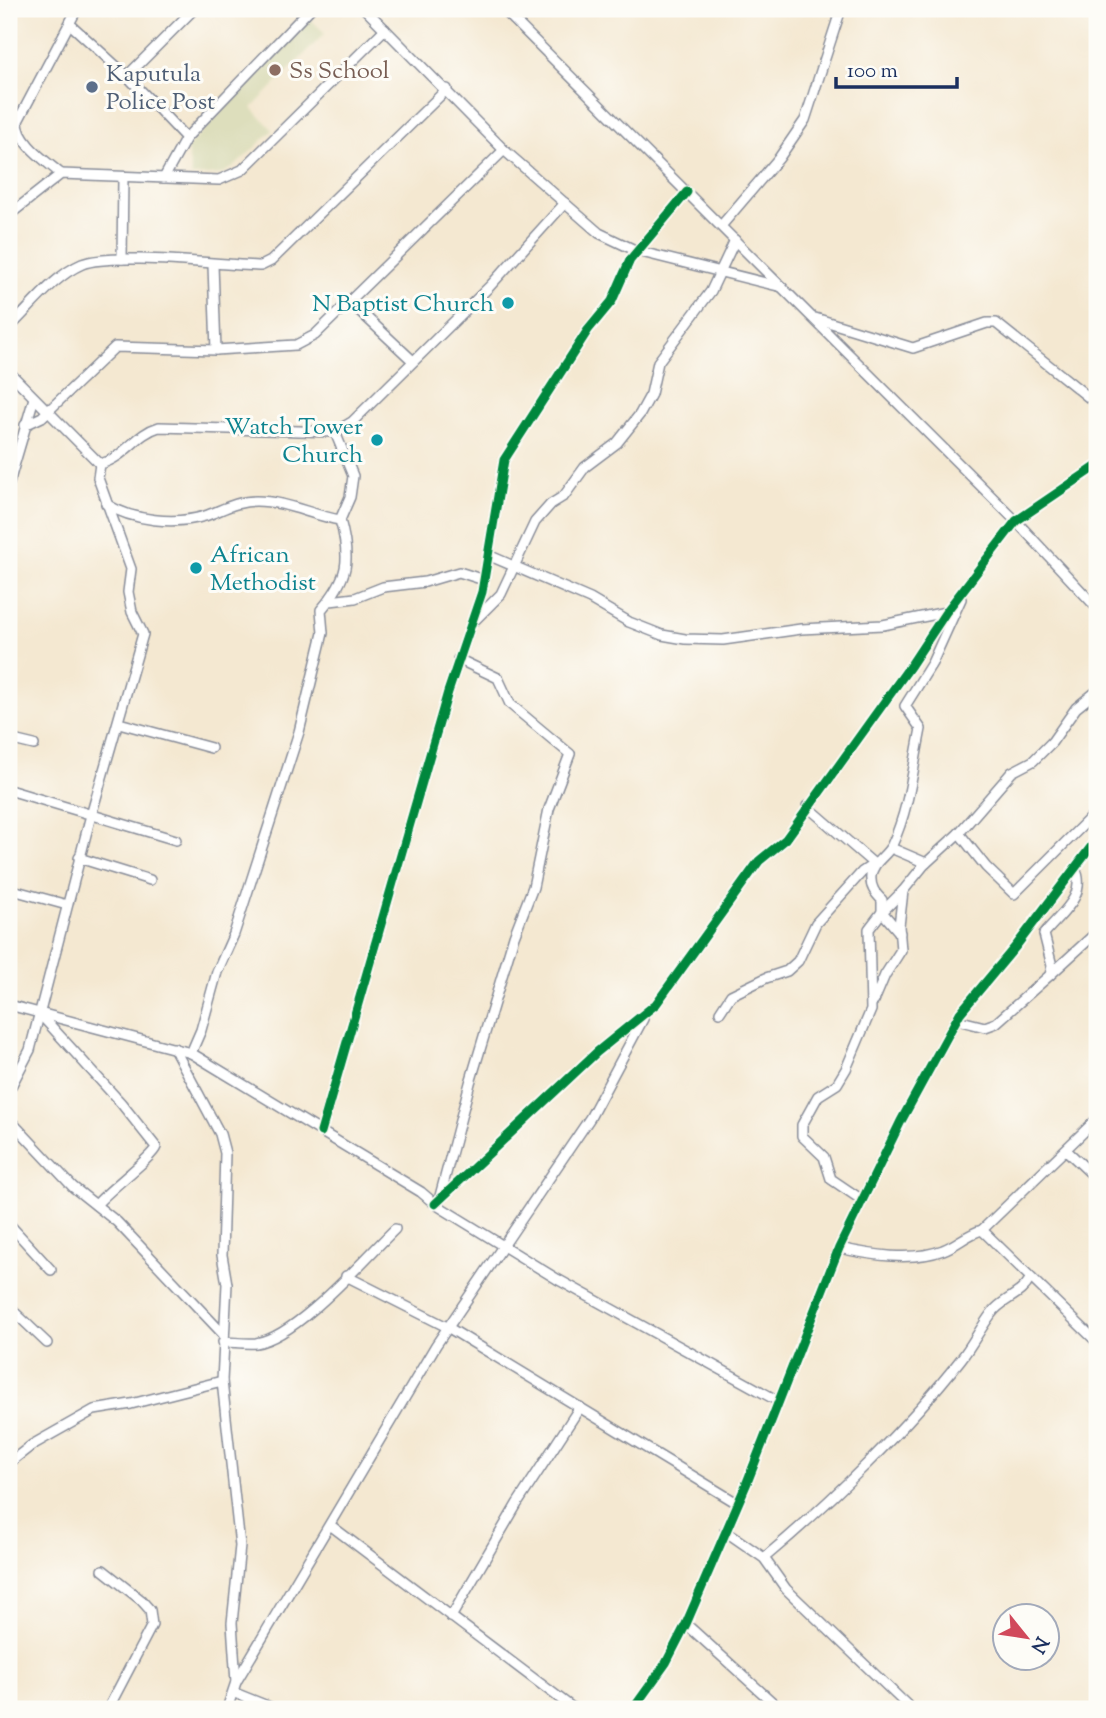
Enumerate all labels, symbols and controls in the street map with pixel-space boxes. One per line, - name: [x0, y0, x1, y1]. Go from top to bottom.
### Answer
- scale bar: [836, 46, 957, 90]
- place label: Ss School: [289, 55, 390, 89]
- text: 100 m: [847, 57, 898, 87]
- place label: Kaputula Police Post: [106, 58, 215, 120]
- marker: Ss School: [267, 62, 283, 78]
- marker: Kaputula Police Post: [84, 79, 100, 95]
- place label: N Baptist Church: [312, 288, 494, 322]
- marker: N Baptist Church: [500, 295, 516, 311]
- place label: Watch Tower Church: [224, 411, 363, 473]
- marker: Watch Tower Church: [369, 432, 385, 448]
- place label: African Methodist: [210, 539, 316, 601]
- marker: African Methodist: [188, 560, 204, 576]
- north arrow: [990, 1602, 1060, 1672]
- text: N: [1023, 1631, 1054, 1658]

